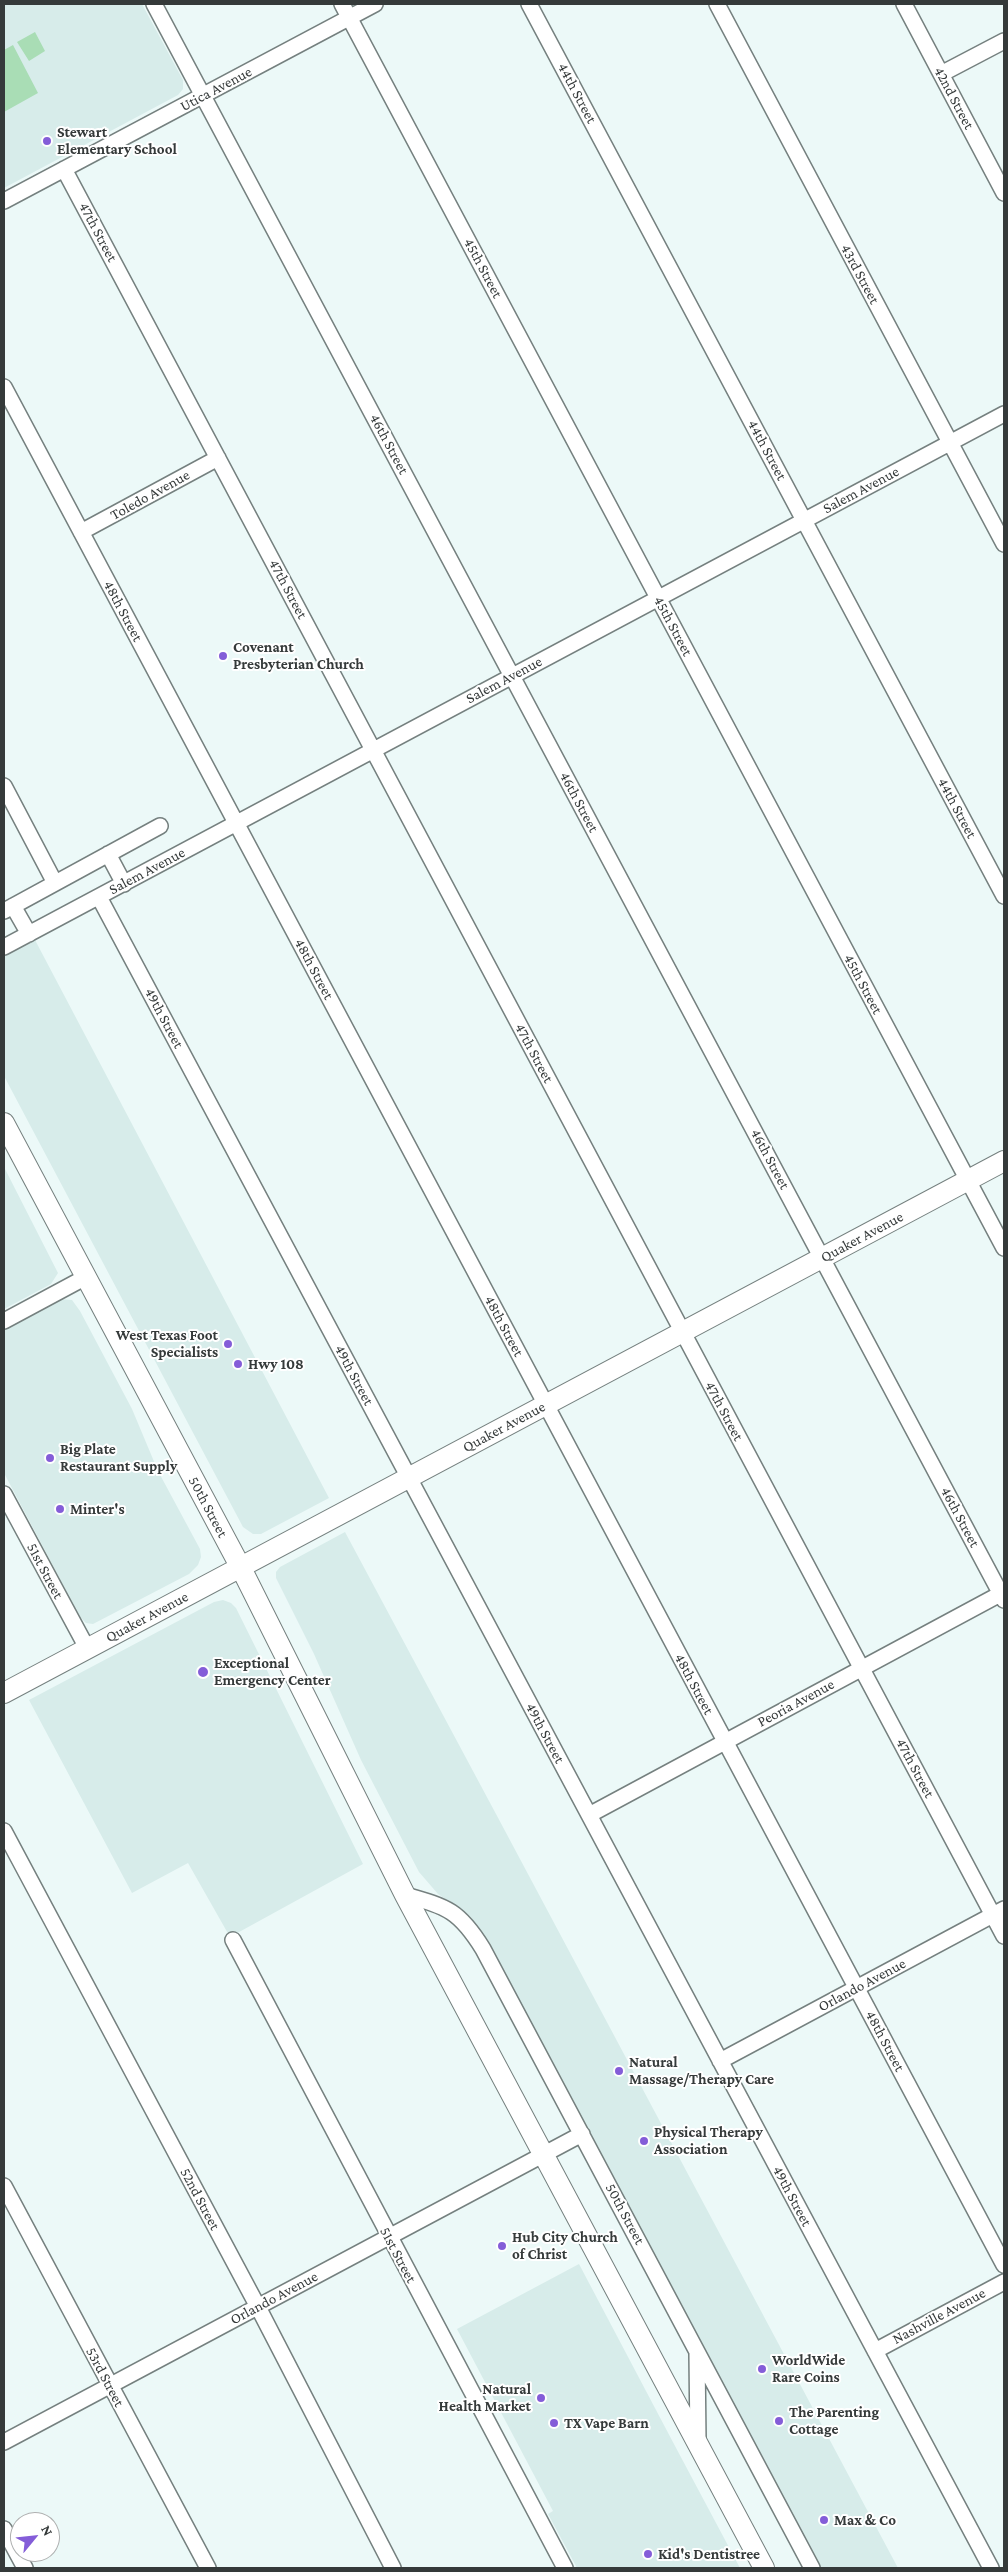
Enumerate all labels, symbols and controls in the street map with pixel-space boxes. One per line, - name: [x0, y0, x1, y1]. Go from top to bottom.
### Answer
- street label: 44th Street: [553, 60, 601, 126]
- street label: Utica Avenue: [177, 63, 255, 115]
- street label: 42nd Street: [930, 64, 978, 132]
- place label: Stewart Elementary School: [57, 123, 177, 158]
- marker: Stewart Elementary School: [41, 135, 53, 147]
- street label: 47th Street: [75, 199, 121, 265]
- street label: 45th Street: [460, 235, 506, 301]
- street label: 43rd Street: [837, 241, 883, 307]
- street label: 46th Street: [366, 411, 412, 477]
- street label: 44th Street: [743, 417, 791, 483]
- street label: Salem Avenue: [820, 462, 902, 518]
- street label: Toledo Avenue: [107, 466, 193, 524]
- street label: 47th Street: [265, 556, 311, 622]
- street label: 48th Street: [99, 577, 147, 645]
- street label: 45th Street: [650, 593, 696, 659]
- place label: Covenant Presbyterian Church: [233, 638, 364, 673]
- marker: Covenant Presbyterian Church: [217, 650, 229, 662]
- street label: Salem Avenue: [463, 652, 545, 708]
- street label: 46th Street: [556, 769, 602, 835]
- street label: 44th Street: [933, 775, 981, 841]
- street label: Salem Avenue: [106, 843, 188, 899]
- street label: 48th Street: [290, 935, 338, 1003]
- street label: 45th Street: [840, 951, 886, 1017]
- street label: 49th Street: [141, 985, 187, 1051]
- street label: 47th Street: [511, 1020, 557, 1086]
- street label: 46th Street: [747, 1126, 793, 1192]
- street label: Quaker Avenue: [818, 1208, 906, 1266]
- street label: 48th Street: [480, 1292, 528, 1360]
- place label: West Texas Foot Specialists: [116, 1326, 218, 1361]
- marker: West Texas Foot Specialists: [222, 1338, 234, 1350]
- street label: 49th Street: [331, 1342, 377, 1408]
- place label: Hwy 108: [248, 1355, 304, 1373]
- marker: Hwy 108: [232, 1358, 244, 1370]
- street label: 47th Street: [701, 1378, 747, 1444]
- street label: Quaker Avenue: [460, 1398, 548, 1456]
- place label: Big Plate Restaurant Supply: [60, 1440, 177, 1475]
- marker: Big Plate Restaurant Supply: [44, 1452, 56, 1464]
- street label: 50th Street: [184, 1473, 232, 1541]
- street label: 46th Street: [937, 1484, 983, 1550]
- place label: Minter's: [70, 1500, 125, 1518]
- marker: Minter's: [54, 1503, 66, 1515]
- street label: 51st Street: [23, 1540, 67, 1602]
- street label: Quaker Avenue: [103, 1588, 191, 1646]
- street label: 48th Street: [670, 1650, 718, 1718]
- place label: Exceptional Emergency Center: [214, 1654, 331, 1689]
- marker: Exceptional Emergency Center: [196, 1665, 210, 1679]
- street label: Peoria Avenue: [754, 1675, 838, 1731]
- street label: 49th Street: [522, 1700, 568, 1766]
- street label: 47th Street: [892, 1735, 938, 1801]
- street label: Orlando Avenue: [815, 1954, 909, 2016]
- street label: 48th Street: [861, 2007, 909, 2075]
- place label: Natural Massage/Therapy Care: [629, 2053, 774, 2088]
- marker: Natural Massage/Therapy Care: [613, 2065, 625, 2077]
- place label: Physical Therapy Association: [654, 2123, 763, 2158]
- marker: Physical Therapy Association: [638, 2135, 650, 2147]
- street label: 49th Street: [769, 2163, 815, 2229]
- street label: 52nd Street: [176, 2165, 224, 2233]
- street label: 50th Street: [601, 2180, 649, 2248]
- street label: 51st Street: [376, 2224, 420, 2286]
- place label: Hub City Church of Christ: [512, 2228, 618, 2263]
- marker: Hub City Church of Christ: [496, 2240, 508, 2252]
- street label: Orlando Avenue: [227, 2267, 321, 2329]
- street label: Nashville Avenue: [889, 2284, 989, 2348]
- street label: 53rd Street: [82, 2344, 128, 2410]
- place label: WorldWide Rare Coins: [772, 2351, 845, 2386]
- marker: WorldWide Rare Coins: [756, 2363, 768, 2375]
- place label: Natural Health Market: [439, 2380, 531, 2415]
- marker: Natural Health Market: [535, 2392, 547, 2404]
- place label: The Parenting Cottage: [789, 2403, 879, 2438]
- place label: TX Vape Barn: [564, 2414, 649, 2432]
- marker: The Parenting Cottage: [773, 2415, 785, 2427]
- marker: TX Vape Barn: [548, 2417, 560, 2429]
- place label: Max & Co: [834, 2511, 896, 2529]
- north arrow: [10, 2512, 60, 2562]
- marker: Max & Co: [818, 2514, 830, 2526]
- text: N: [38, 2522, 57, 2538]
- place label: Kid's Dentistree: [658, 2545, 760, 2563]
- marker: Kid's Dentistree: [642, 2548, 654, 2560]

